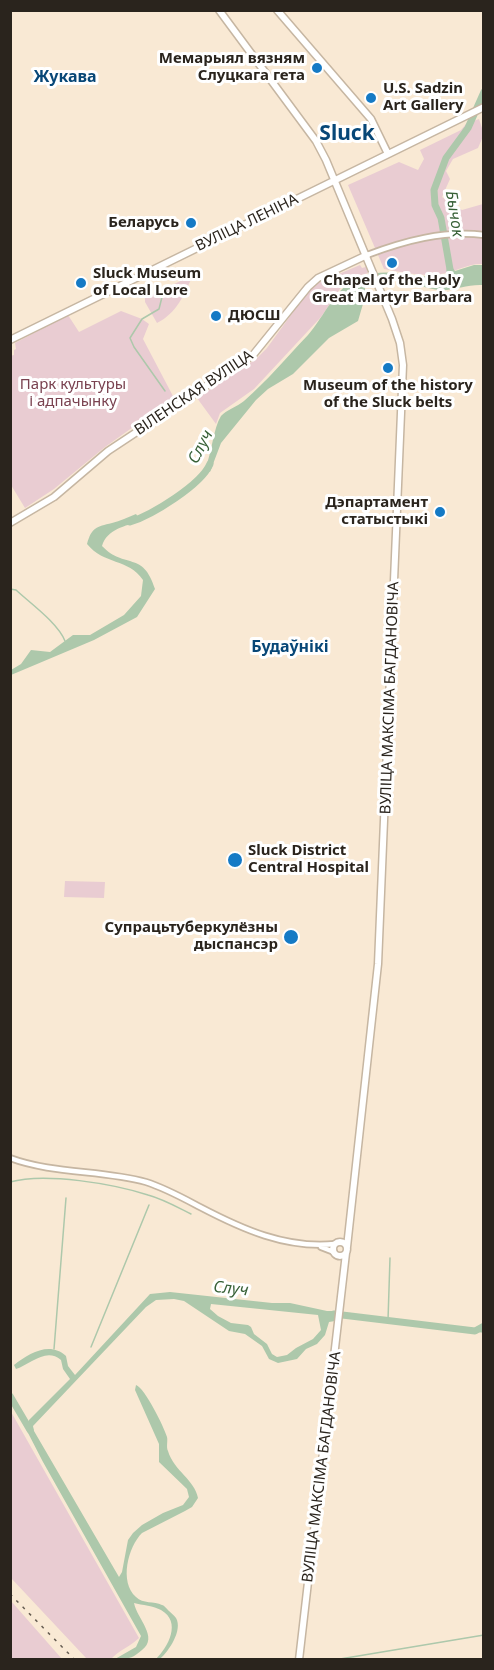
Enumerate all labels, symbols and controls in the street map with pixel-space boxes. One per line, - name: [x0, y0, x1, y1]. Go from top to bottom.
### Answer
- place label: Мемарыял вязням Слуцкага гета: [159, 50, 305, 85]
- marker: Мемарыял вязням Слуцкага гета: [310, 61, 324, 75]
- district label: Жукава: [33, 67, 97, 87]
- place label: U.S. Sadzin Art Gallery: [383, 80, 464, 115]
- marker: U.S. Sadzin Art Gallery: [364, 91, 378, 105]
- district label: Sluck: [319, 121, 375, 147]
- street label: ВУЛІЦА ЛЕНІНА: [193, 190, 301, 256]
- water label: Бычок: [441, 190, 467, 238]
- place label: Беларусь: [108, 214, 179, 232]
- marker: Беларусь: [184, 216, 198, 230]
- marker: Chapel of the Holy Great Martyr Barbara: [385, 256, 399, 270]
- place label: Sluck Museum of Local Lore: [93, 265, 201, 300]
- place label: Chapel of the Holy Great Martyr Barbara: [312, 272, 472, 307]
- marker: Sluck Museum of Local Lore: [74, 276, 88, 290]
- place label: ДЮСШ: [228, 307, 281, 325]
- marker: ДЮСШ: [209, 309, 223, 323]
- street label: ВІЛЕНСКАЯ ВУЛІЦА: [131, 347, 257, 439]
- marker: Museum of the history of the Sluck belts: [381, 361, 395, 375]
- park label: Парк культуры і адпачынку: [20, 376, 126, 411]
- place label: Museum of the history of the Sluck belts: [303, 377, 473, 412]
- water label: Случ: [184, 427, 218, 467]
- place label: Дэпартамент статыстыкі: [325, 494, 428, 529]
- marker: Дэпартамент статыстыкі: [433, 505, 447, 519]
- street label: ВУЛІЦА МАКСІМА БАГДАНОВІЧА: [377, 581, 403, 815]
- district label: Будаўнікі: [251, 637, 329, 657]
- place label: Sluck District Central Hospital: [248, 842, 369, 877]
- marker: Sluck District Central Hospital: [226, 851, 244, 869]
- place label: Супрацьтуберкулёзны дыспансэр: [105, 919, 278, 954]
- marker: Супрацьтуберкулёзны дыспансэр: [282, 928, 300, 946]
- water label: Случ: [213, 1278, 249, 1300]
- street label: ВУЛІЦА МАКСІМА БАГДАНОВІЧА: [299, 1350, 345, 1584]

